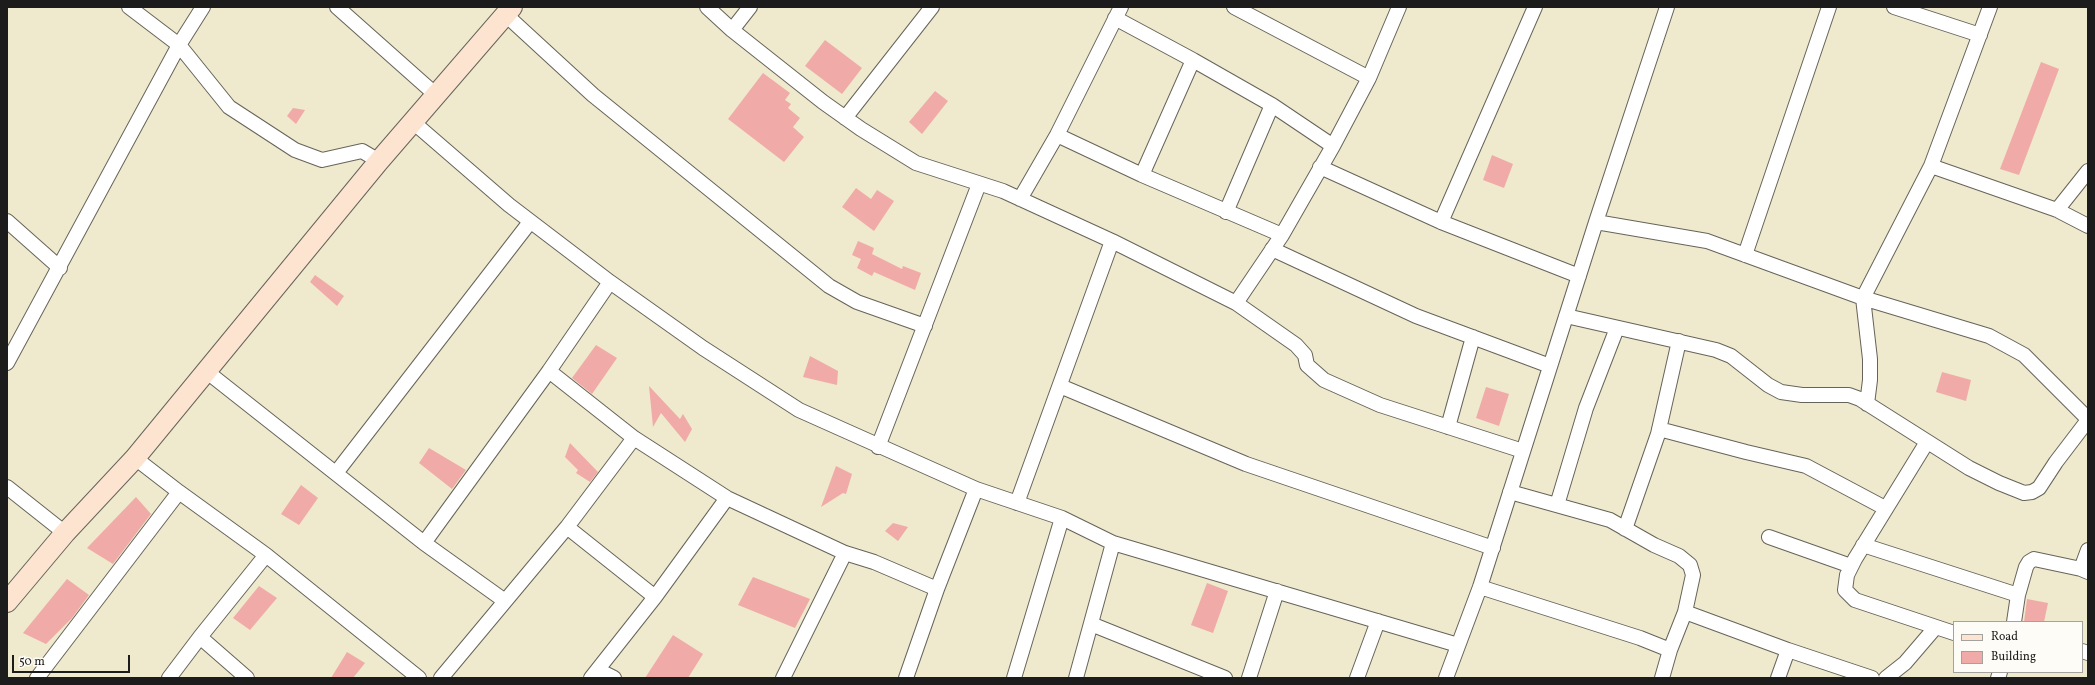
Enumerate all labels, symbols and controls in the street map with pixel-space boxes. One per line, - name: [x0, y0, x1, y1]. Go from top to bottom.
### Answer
- legend: [1953, 621, 2083, 673]
- text: Road: [1991, 629, 2018, 645]
- scale bar: [14, 647, 132, 673]
- text: Building: [1991, 649, 2036, 665]
- text: 50 m: [19, 654, 45, 670]

